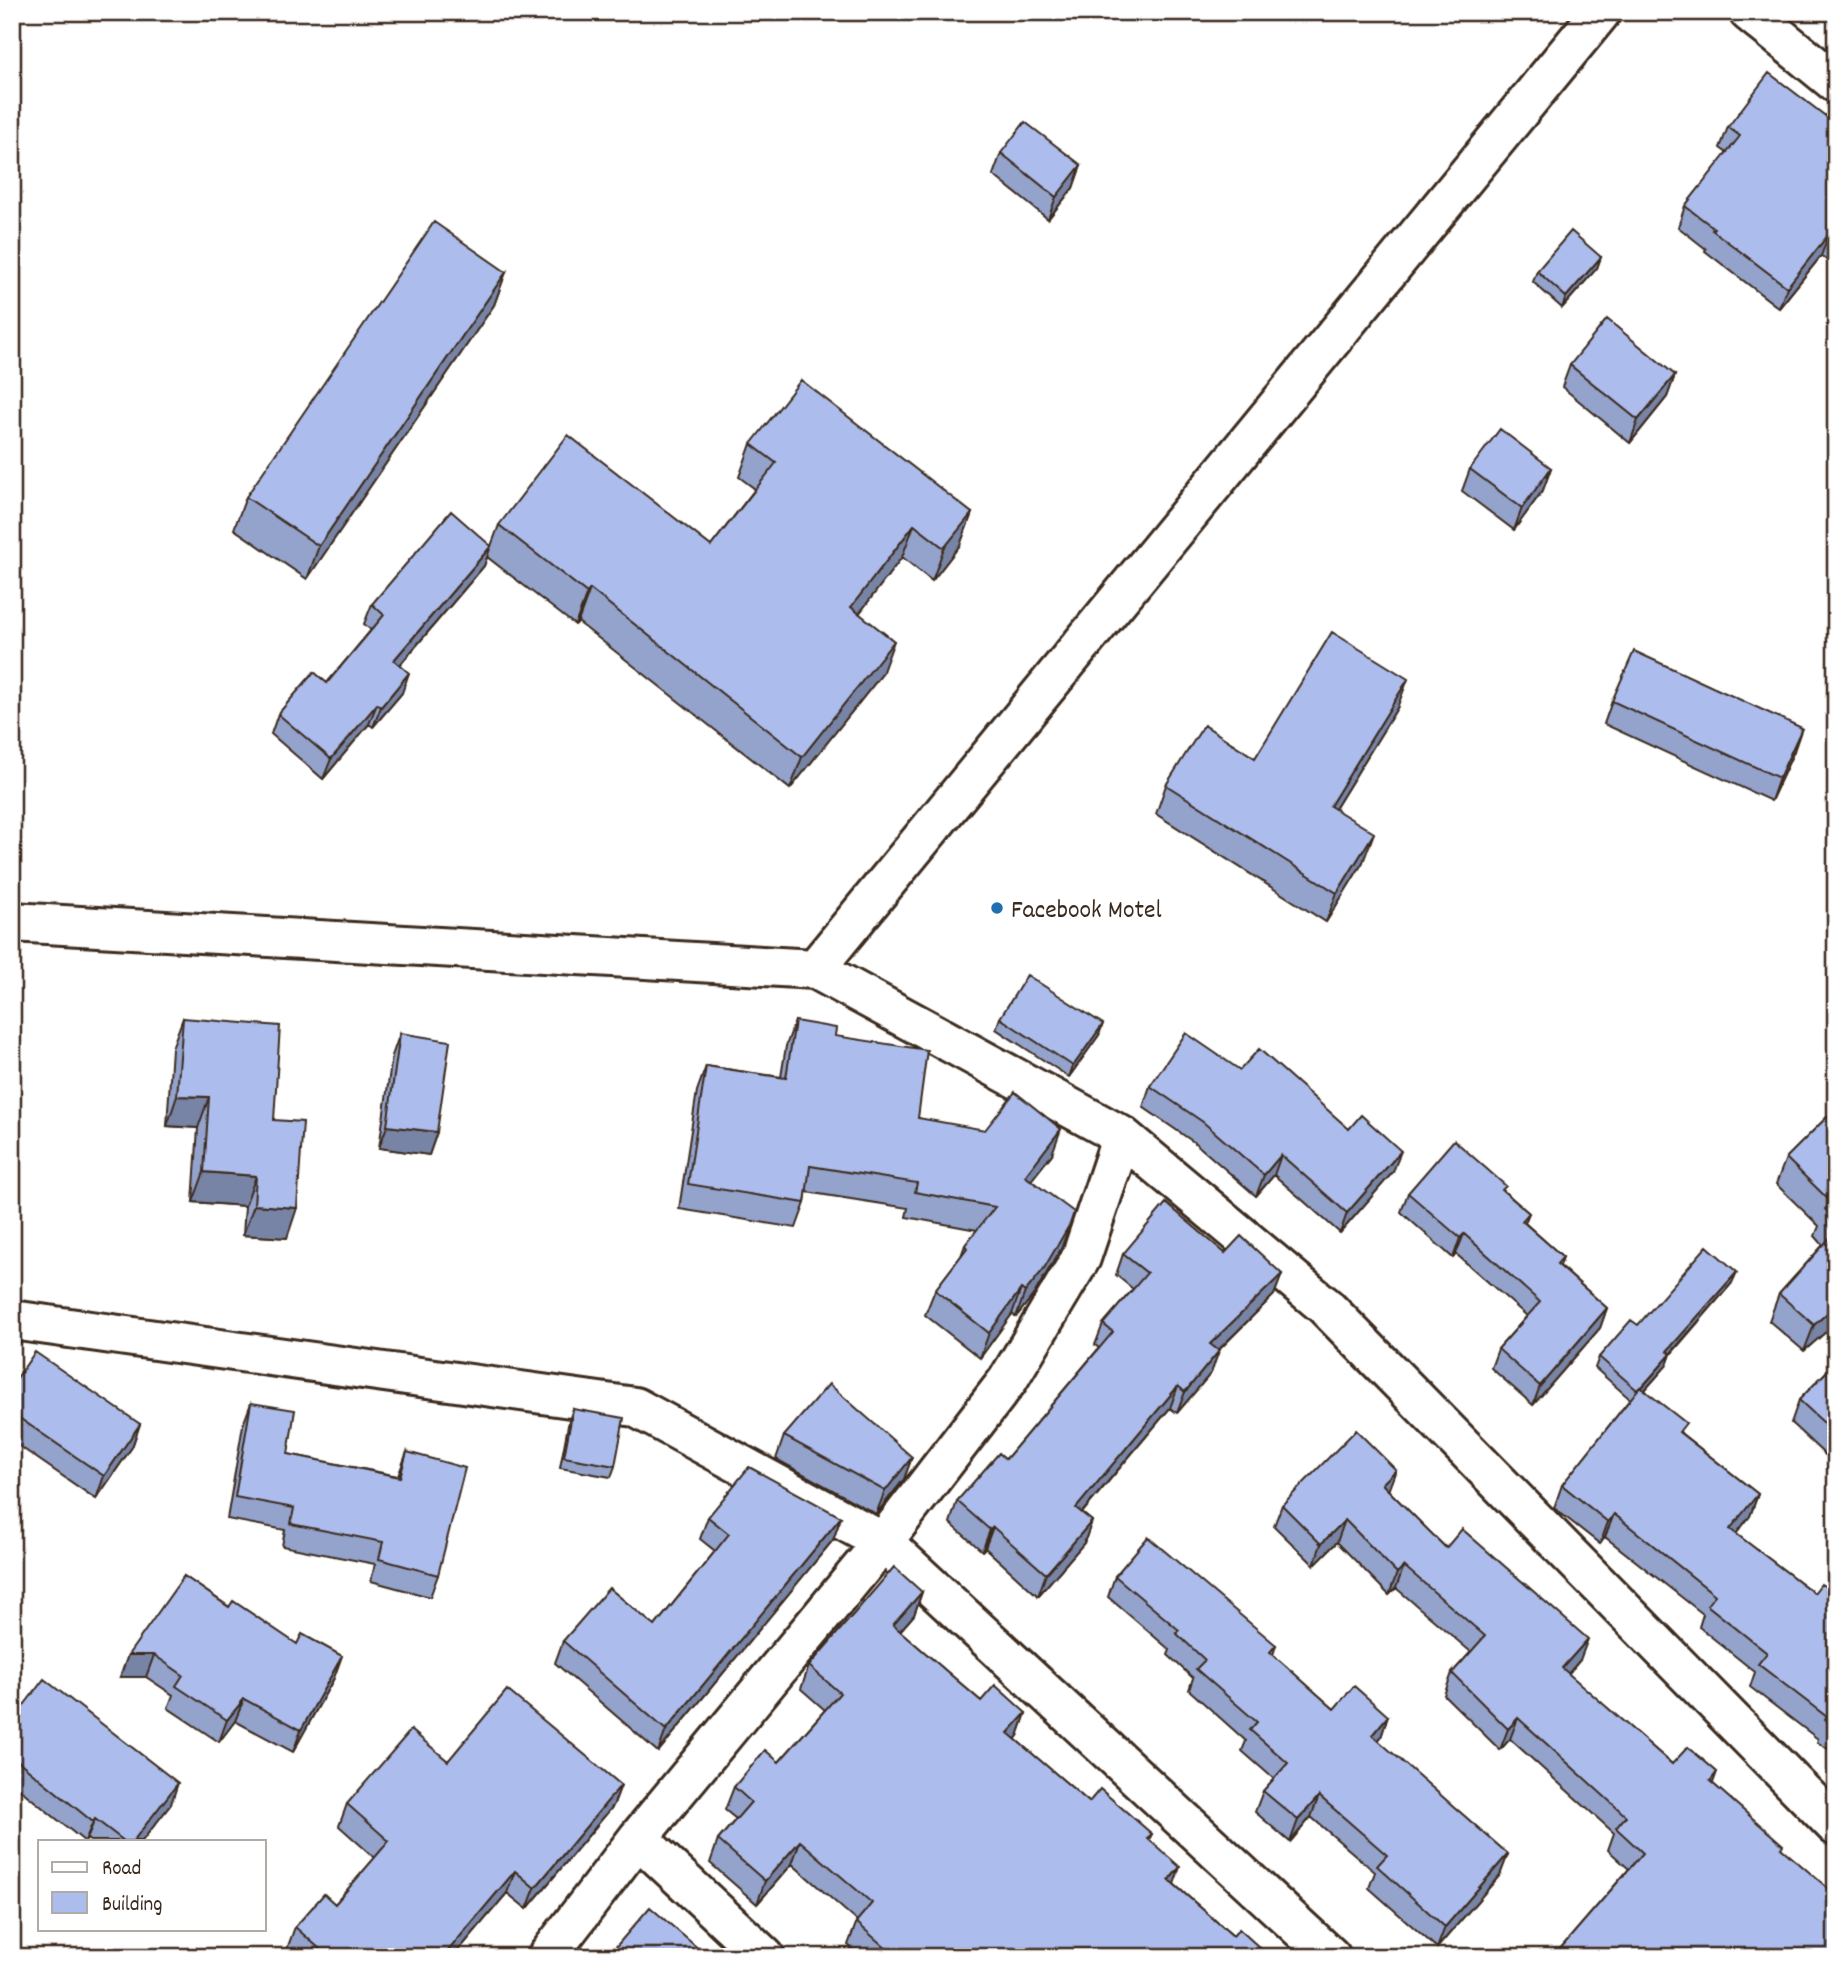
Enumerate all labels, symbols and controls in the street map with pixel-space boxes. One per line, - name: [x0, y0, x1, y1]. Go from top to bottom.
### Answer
- place label: Facebook Motel: [1011, 893, 1162, 930]
- marker: Facebook Motel: [989, 900, 1005, 916]
- legend: [38, 1840, 266, 1930]
- text: Road: [102, 1855, 141, 1885]
- text: Building: [102, 1891, 162, 1921]

